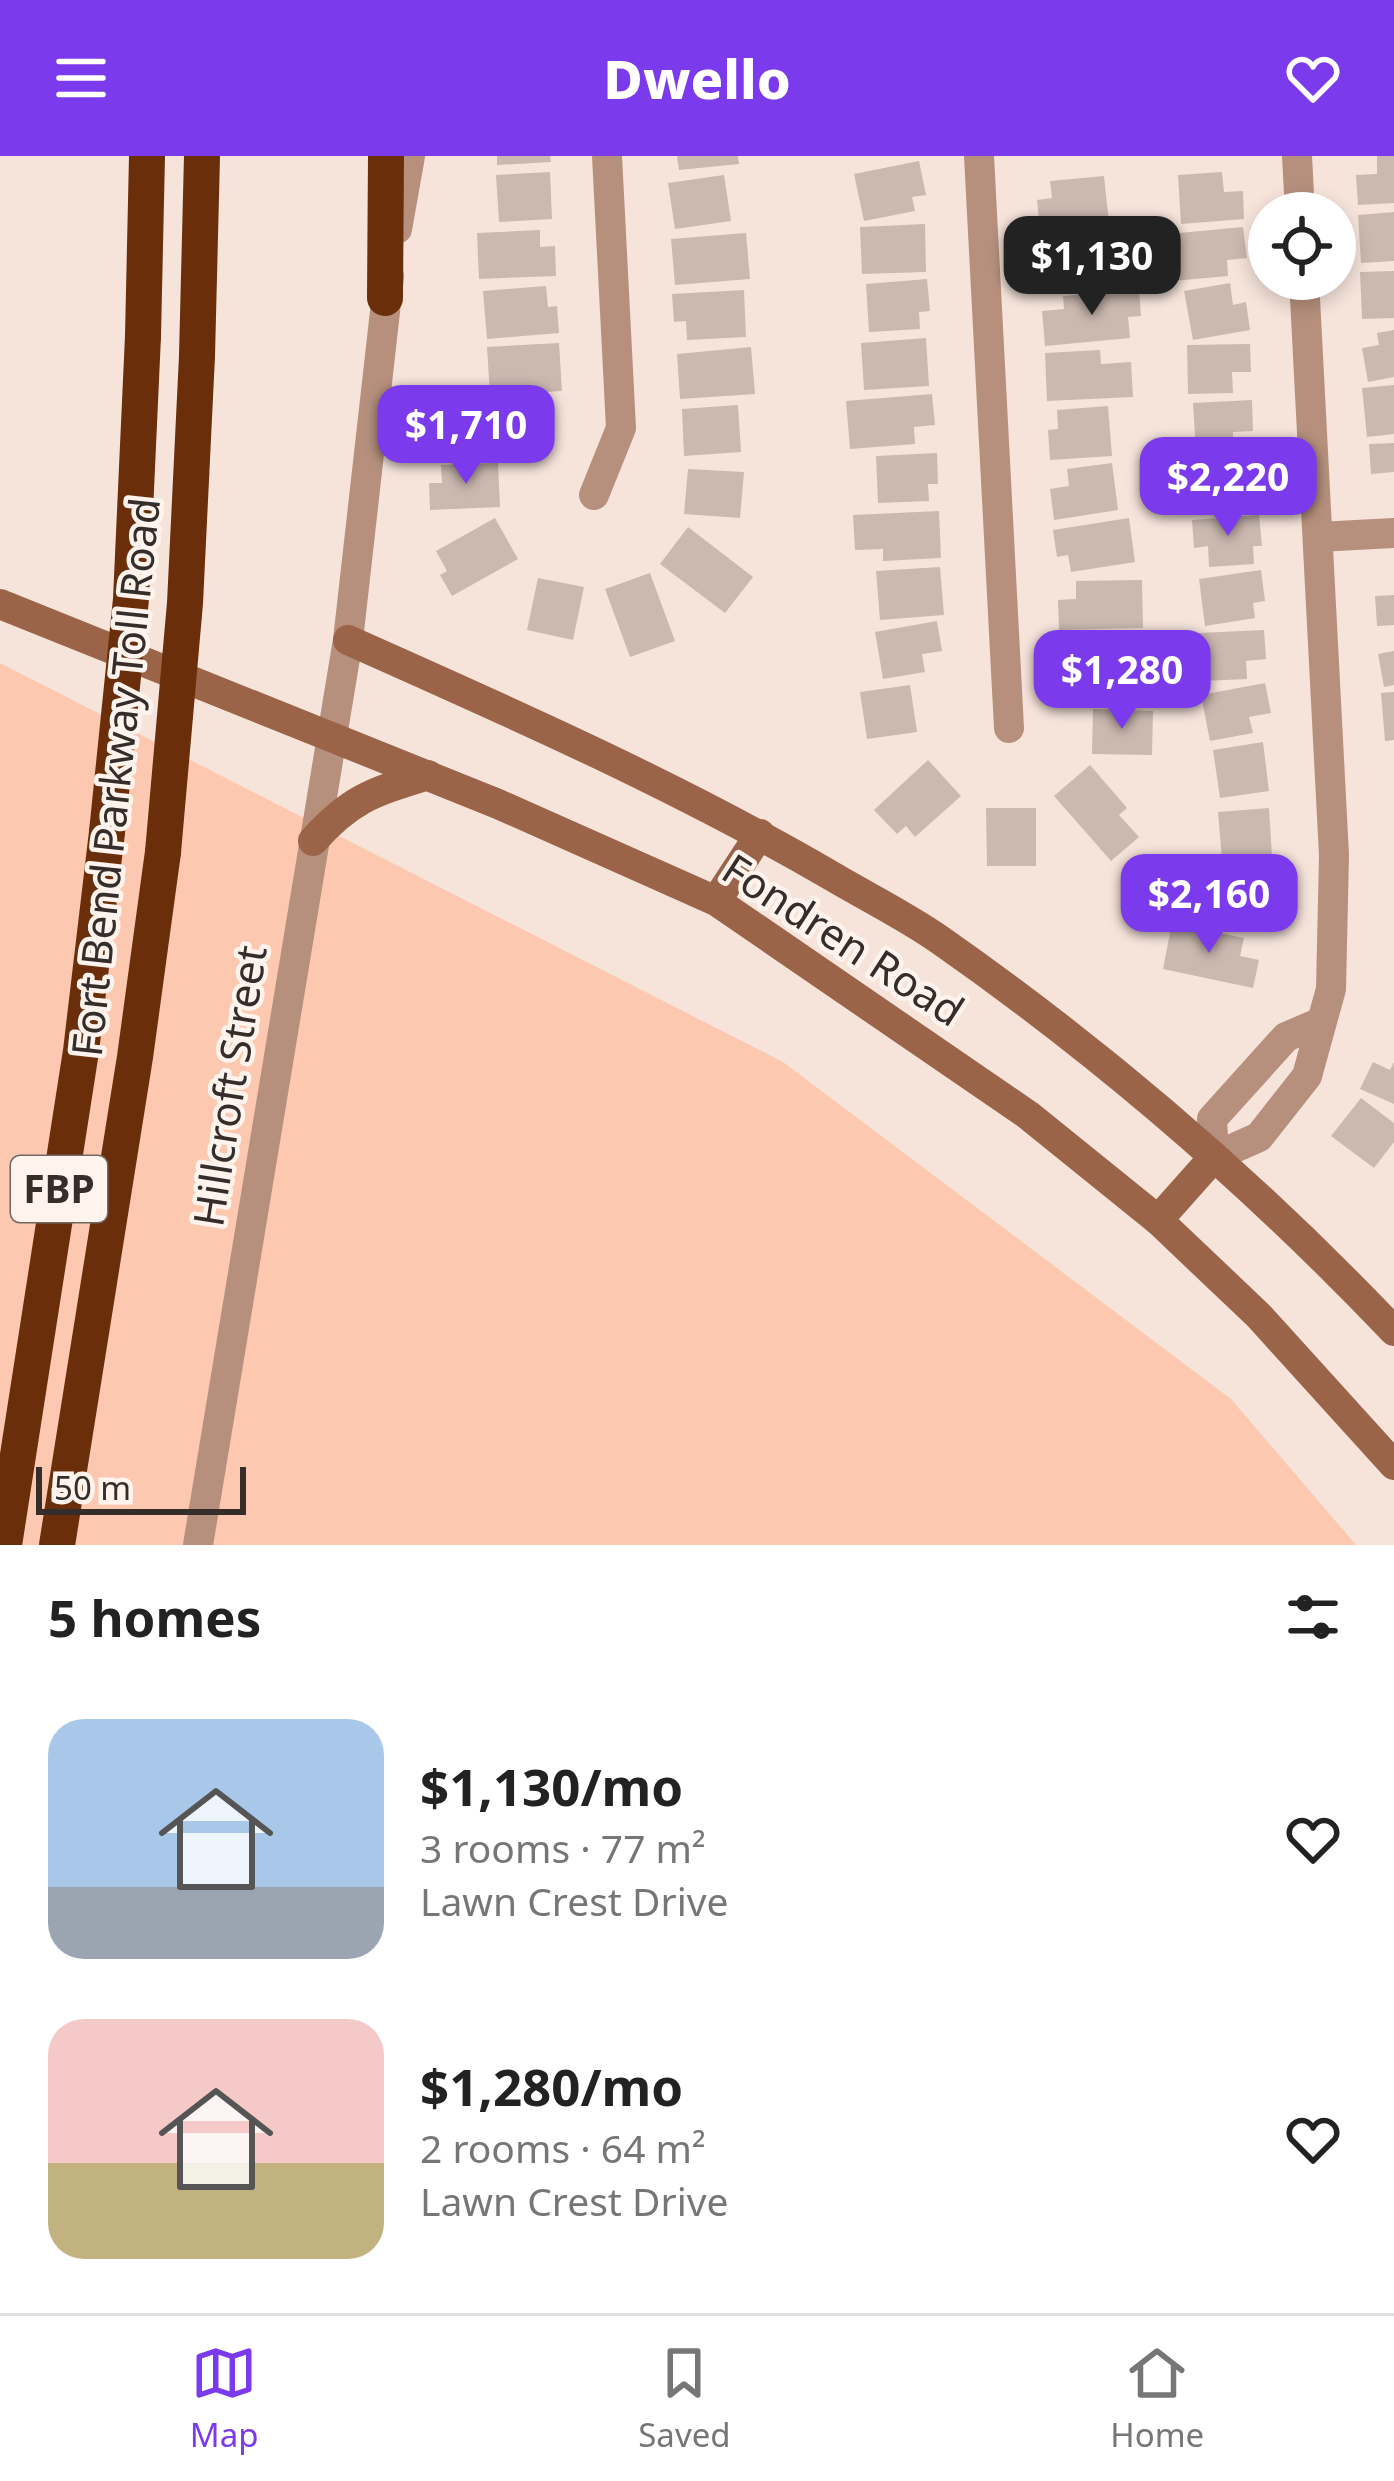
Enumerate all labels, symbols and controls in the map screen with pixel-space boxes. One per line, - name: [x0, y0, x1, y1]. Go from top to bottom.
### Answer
- text: Dwello: [603, 41, 791, 115]
- icon: menu: [48, 45, 114, 111]
- icon: heart: [1280, 45, 1346, 111]
- map controls: [1248, 192, 1356, 300]
- button: locate: [1248, 192, 1356, 300]
- pin: $1,130: [994, 216, 1190, 318]
- text: $1,130: [1031, 228, 1153, 281]
- pin: $1,710: [368, 385, 564, 487]
- text: $1,710: [405, 397, 527, 450]
- pin: $2,220: [1130, 437, 1326, 539]
- text: $2,220: [1167, 449, 1289, 502]
- street label: Fort Bend Parkway Toll Road: [57, 495, 172, 1059]
- pin: $1,280: [1024, 630, 1220, 732]
- text: $1,280: [1061, 642, 1183, 695]
- street label: Fondren Road: [712, 839, 975, 1038]
- pin: $2,160: [1111, 854, 1307, 956]
- text: $2,160: [1148, 866, 1270, 919]
- street label: Hillcroft Street: [178, 941, 279, 1230]
- road number: FBP: [11, 1156, 107, 1222]
- scale bar: [36, 1461, 246, 1514]
- text: 50 m: [54, 1465, 131, 1510]
- text: 5 homes: [48, 1582, 261, 1652]
- icon: filters: [1280, 1584, 1346, 1650]
- text: $1,130/mo: [420, 1751, 683, 1821]
- icon: home: [144, 1767, 288, 1911]
- icon: heart: [1280, 1806, 1346, 1872]
- text: 3 rooms · 77 m²: [420, 1821, 706, 1874]
- text: Lawn Crest Drive: [420, 1874, 729, 1927]
- text: $1,280/mo: [420, 2051, 683, 2121]
- icon: home: [144, 2067, 288, 2211]
- icon: heart: [1280, 2106, 1346, 2172]
- text: 2 rooms · 64 m²: [420, 2121, 706, 2174]
- text: Lawn Crest Drive: [420, 2174, 729, 2227]
- tab: Map: [190, 2340, 259, 2457]
- tab: Saved: [638, 2340, 731, 2457]
- tab: Home: [1110, 2340, 1204, 2457]

